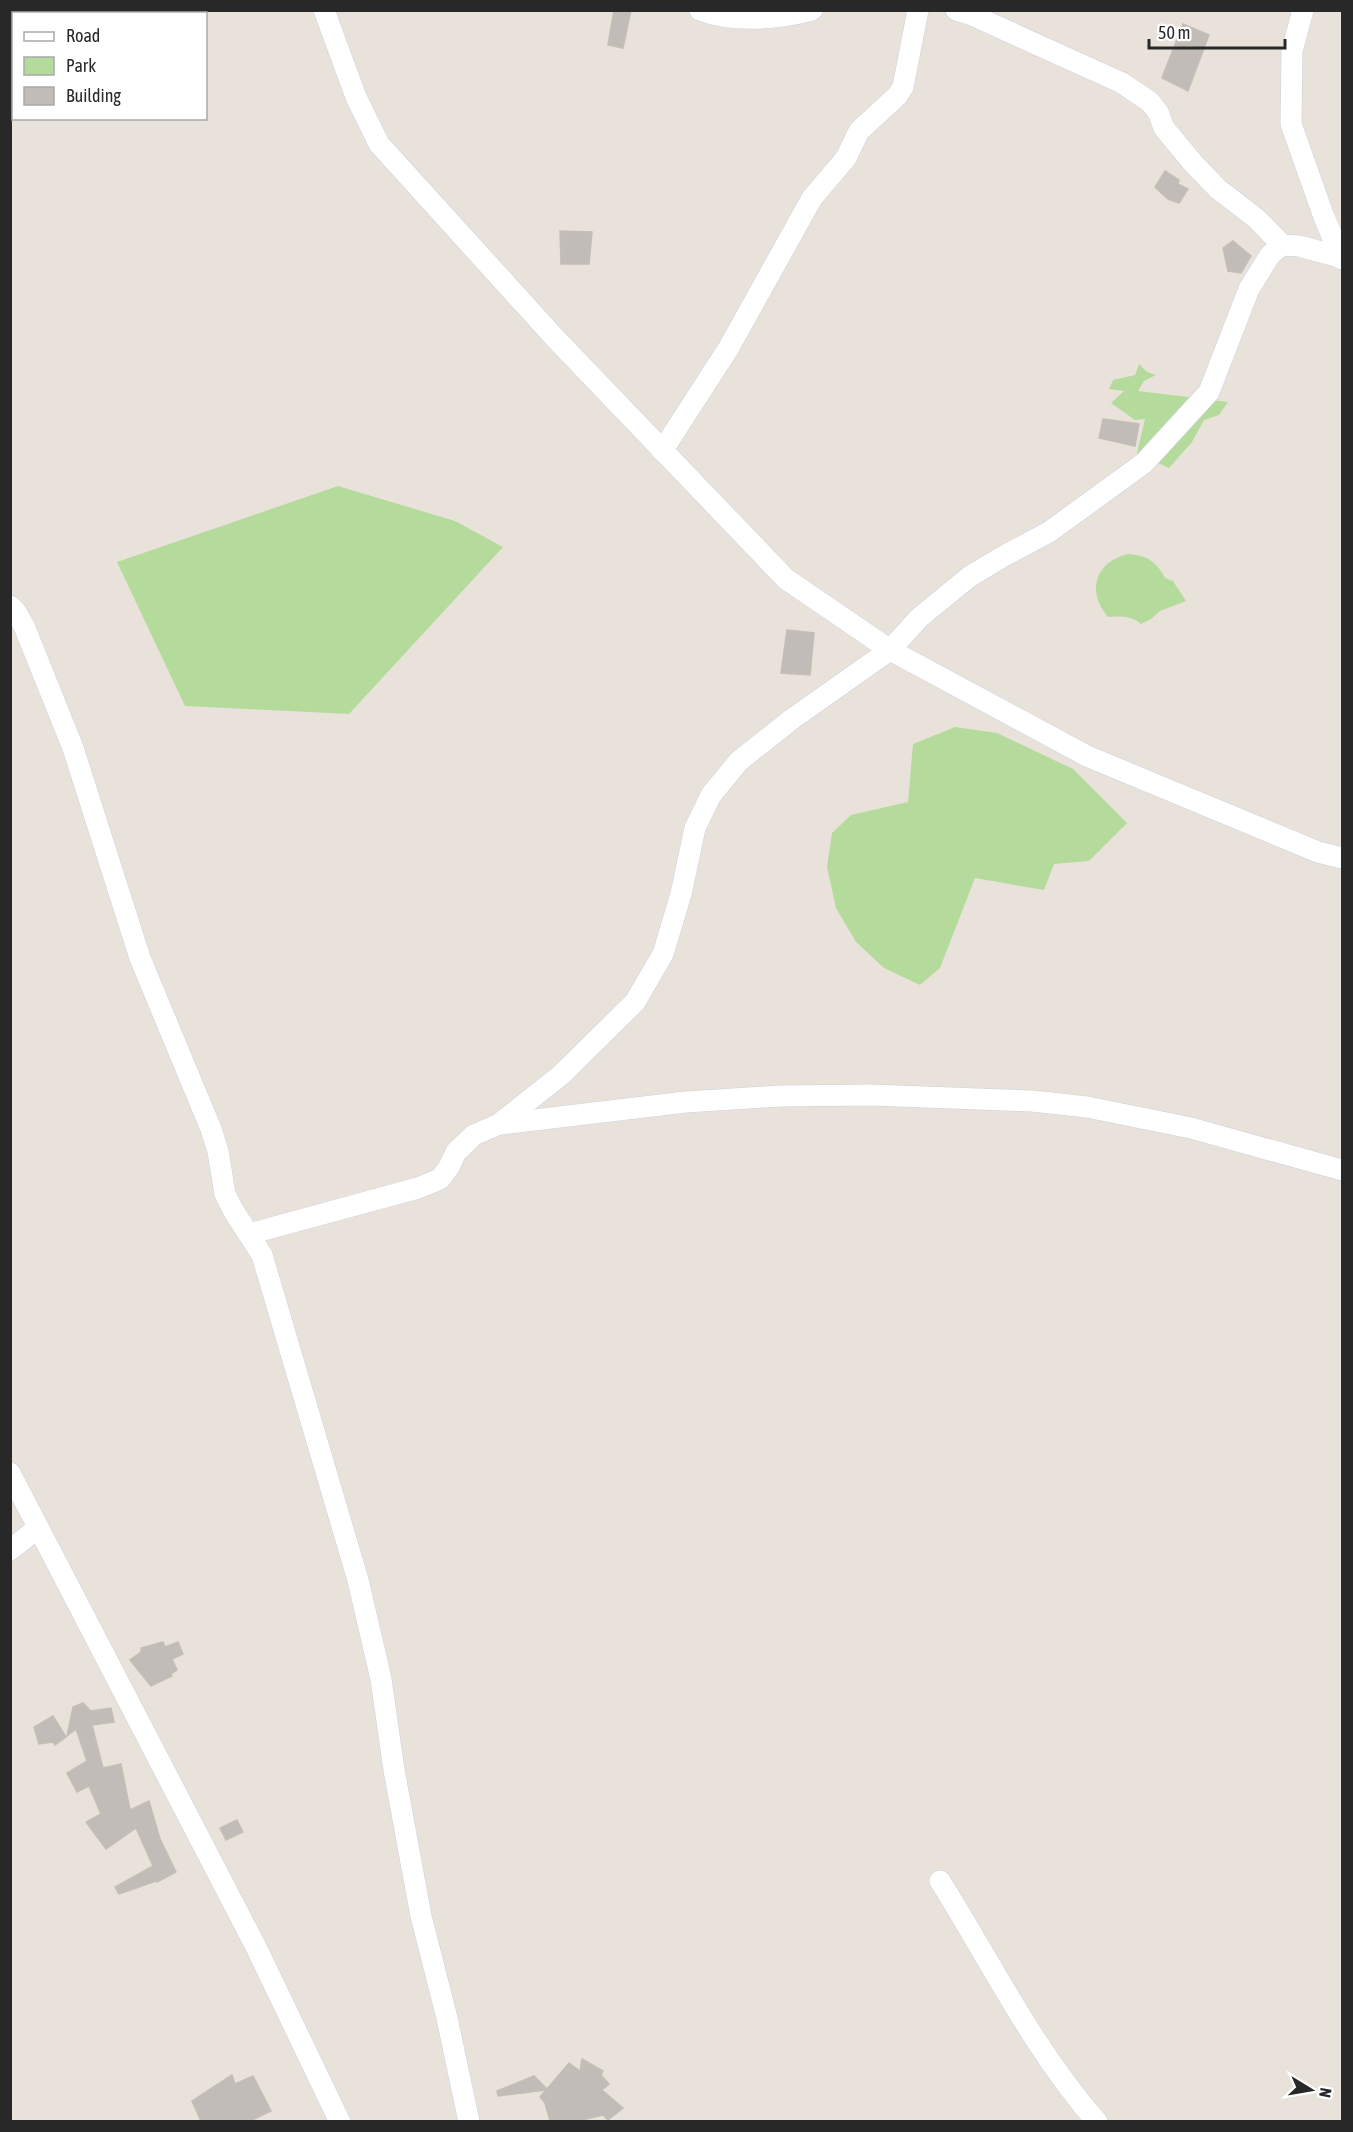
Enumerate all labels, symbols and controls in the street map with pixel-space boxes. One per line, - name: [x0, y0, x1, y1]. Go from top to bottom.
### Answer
- legend: [12, 12, 207, 120]
- scale bar: [1149, 12, 1286, 50]
- text: 50 m: [1158, 22, 1190, 43]
- text: Road: [66, 25, 100, 46]
- text: Park: [66, 55, 96, 76]
- text: Building: [66, 85, 121, 106]
- north arrow: [1281, 2060, 1341, 2120]
- text: N: [1316, 2087, 1335, 2099]

